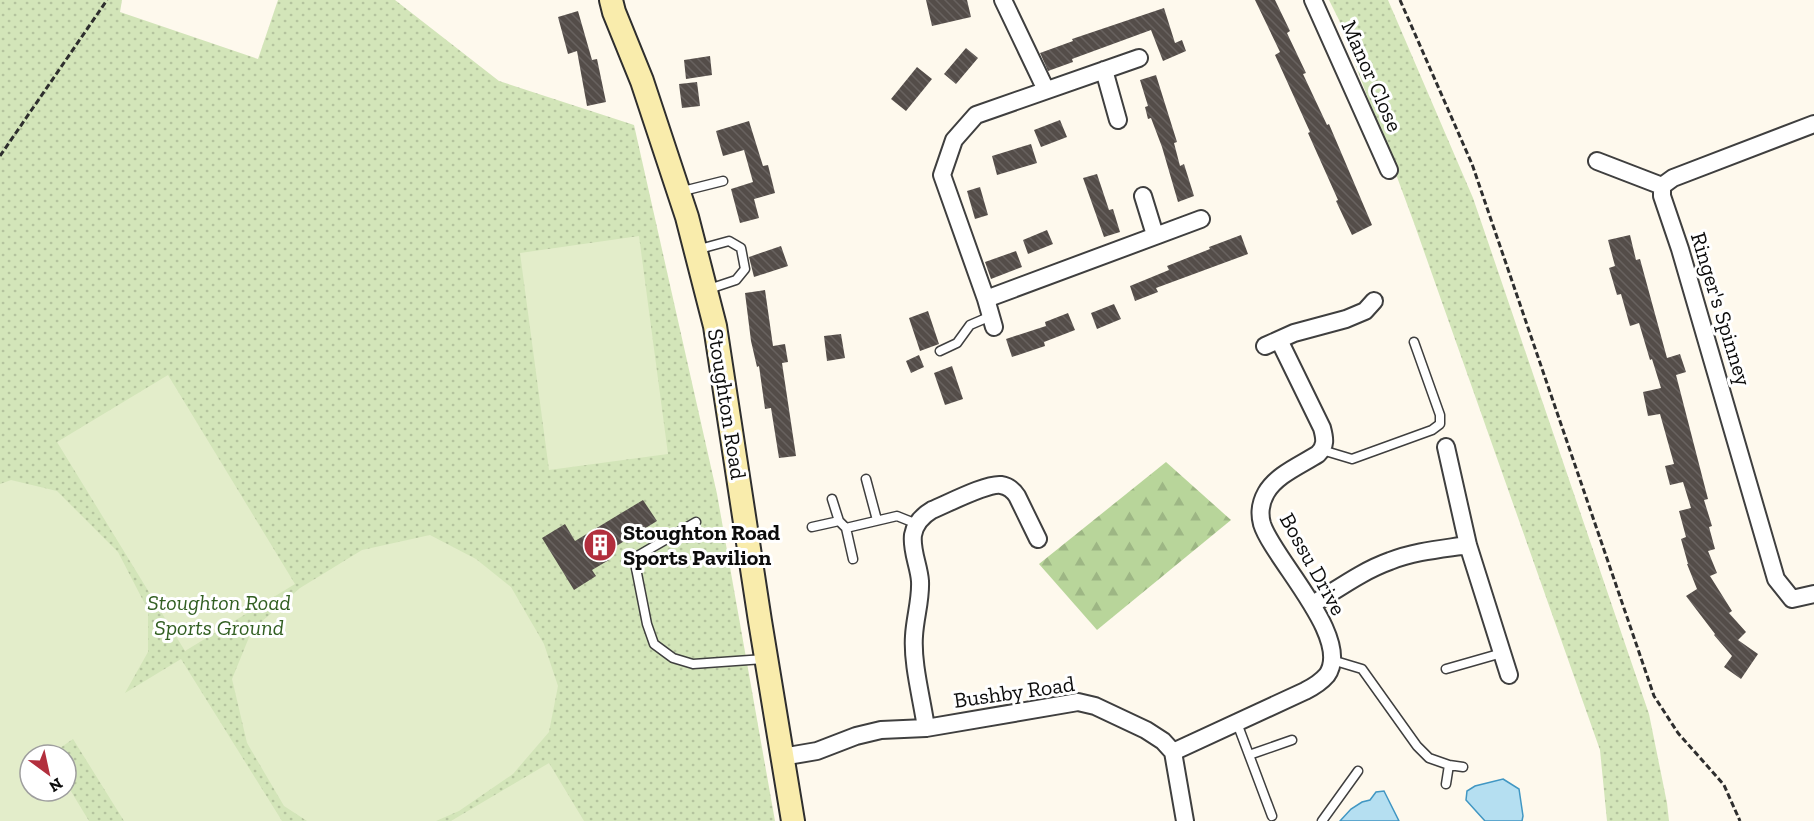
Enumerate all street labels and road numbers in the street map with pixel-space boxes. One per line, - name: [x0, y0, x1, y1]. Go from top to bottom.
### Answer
- street label: Manor Close: [1335, 16, 1409, 136]
- street label: Ringer's Spinney: [1685, 229, 1757, 390]
- street label: Stoughton Road: [702, 327, 752, 481]
- street label: Bossu Drive: [1274, 508, 1352, 620]
- street label: Bushby Road: [952, 670, 1076, 714]

